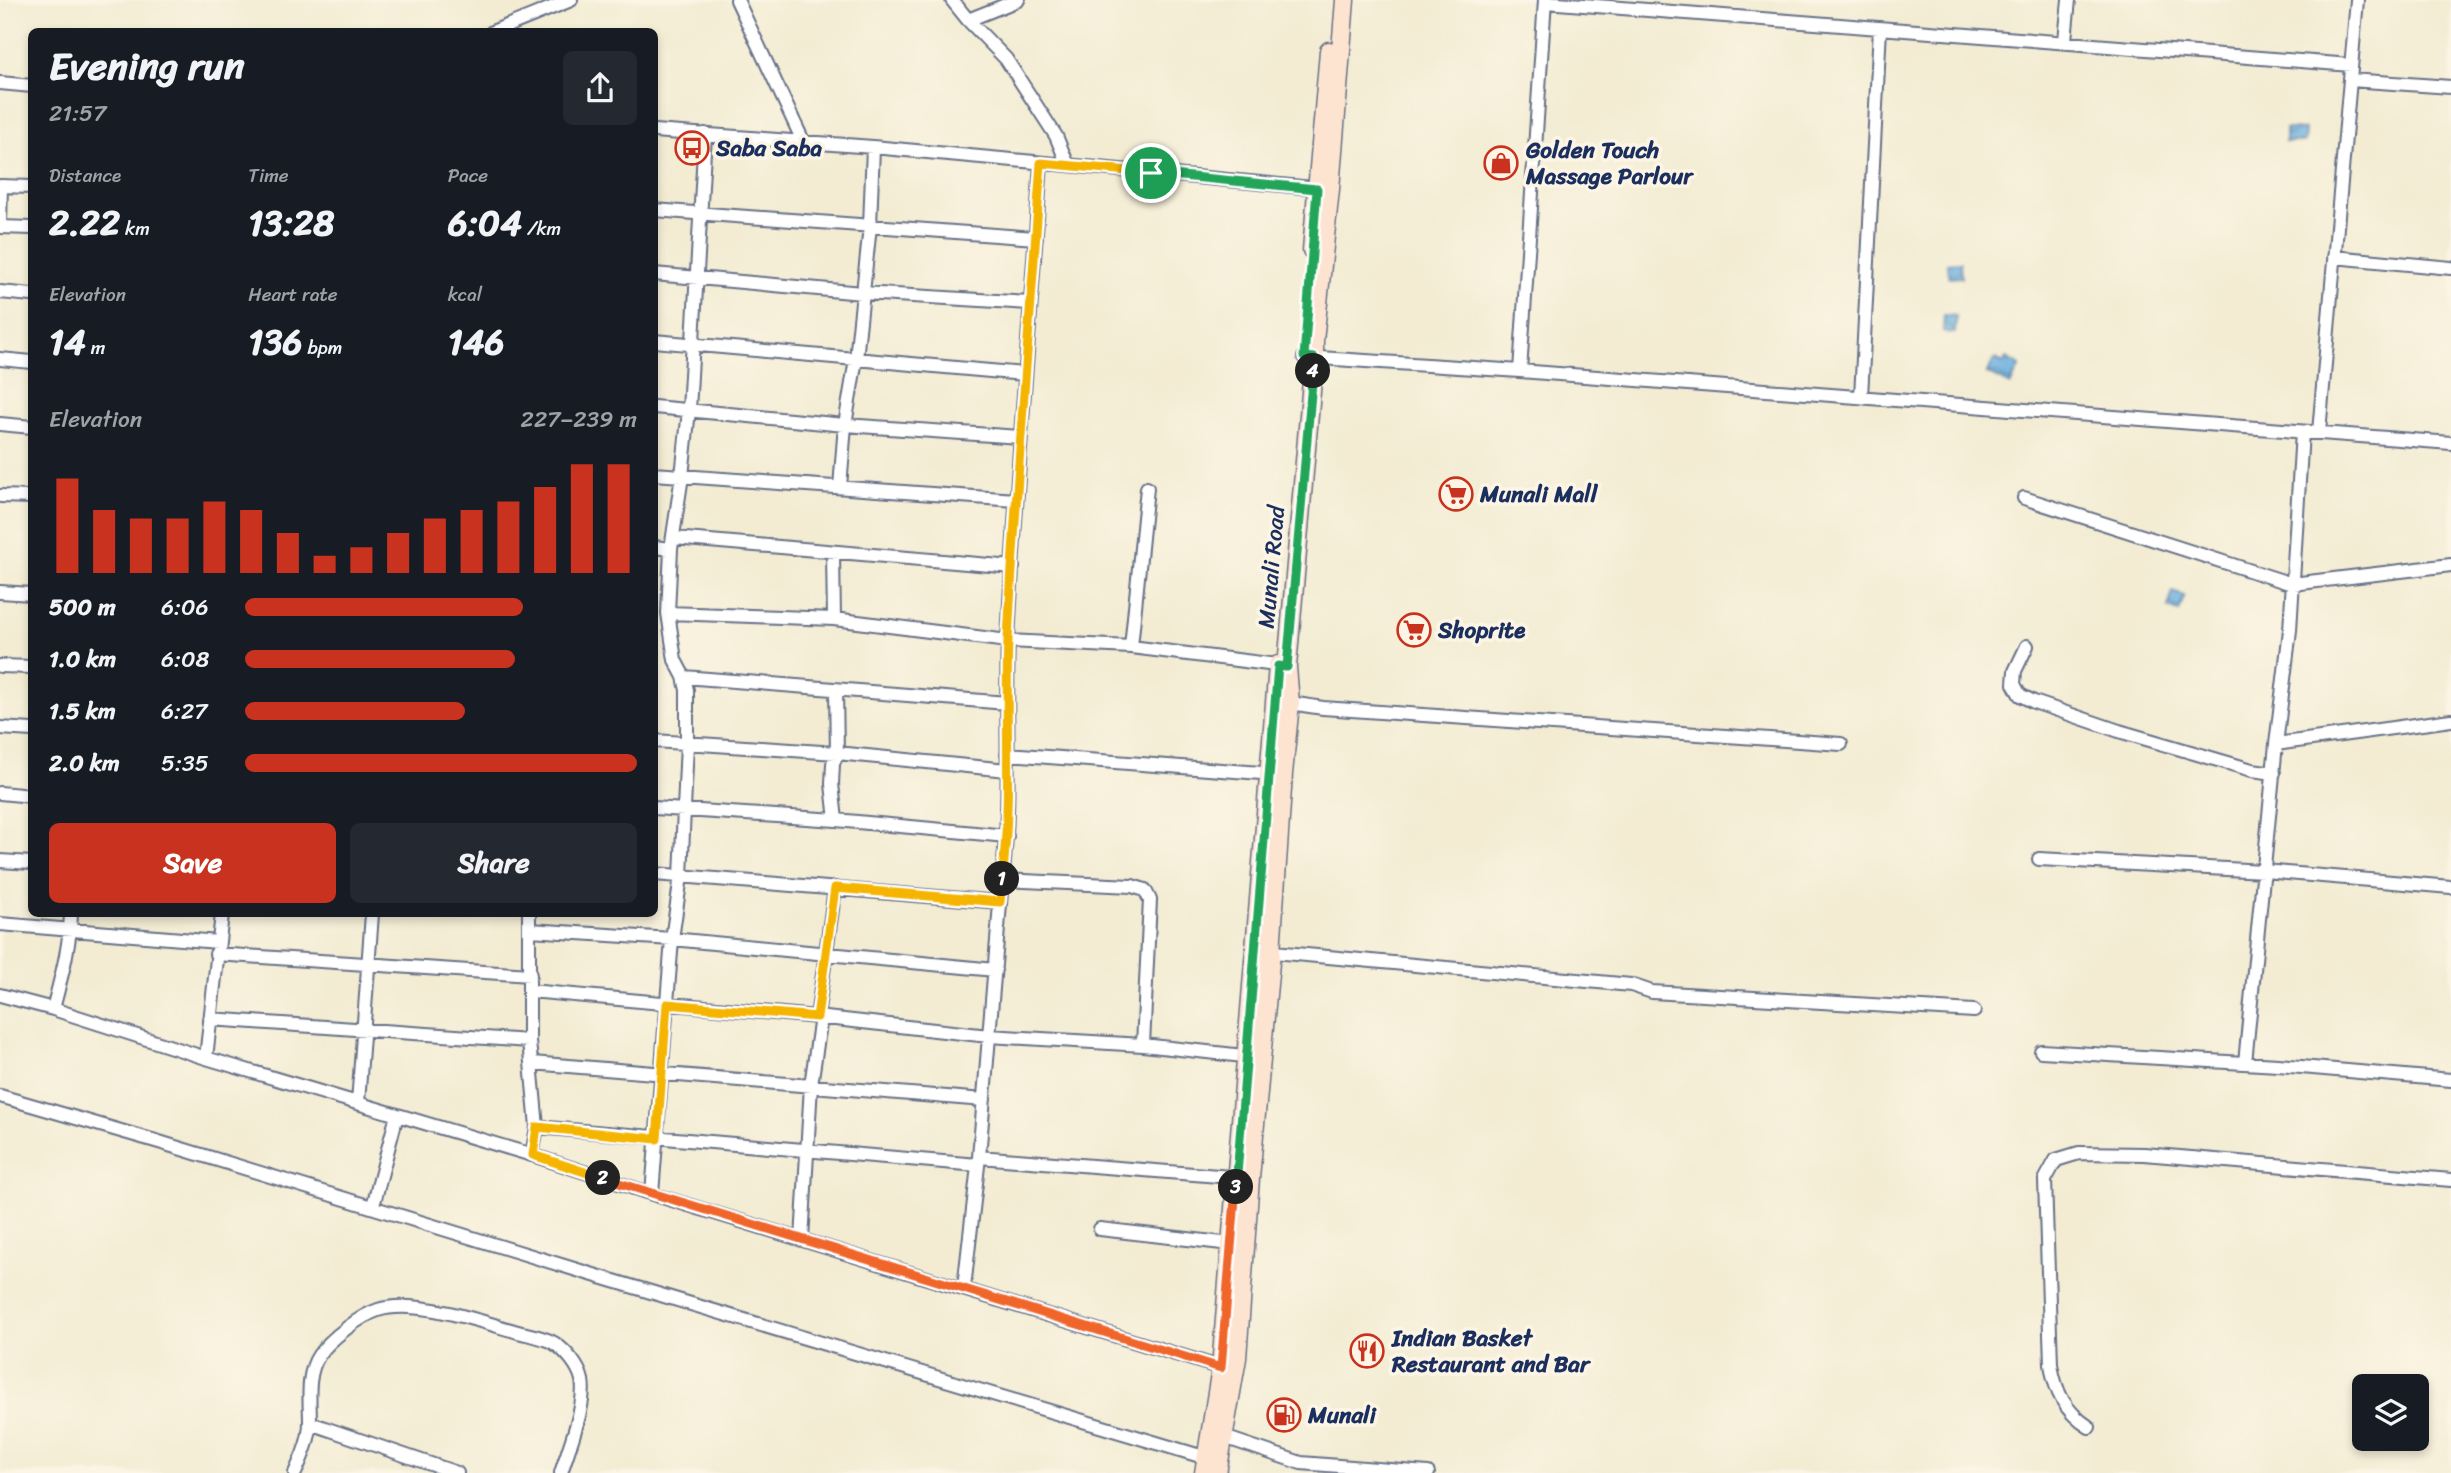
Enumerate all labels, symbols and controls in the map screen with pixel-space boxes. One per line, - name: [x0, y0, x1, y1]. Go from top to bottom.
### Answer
- text: Evening run: [49, 33, 245, 100]
- button: share: [563, 51, 637, 125]
- text: 21:57: [49, 93, 106, 134]
- place label: Saba Saba: [715, 128, 822, 169]
- bus stop icon: Saba Saba: [673, 129, 711, 167]
- place label: Golden Touch Massage Parlour: [1525, 130, 1694, 197]
- pin: [1121, 143, 1181, 203]
- shop icon: Golden Touch Massage Parlour: [1482, 144, 1520, 182]
- icon: arrive: [1132, 154, 1170, 192]
- text: Distance: [49, 159, 121, 192]
- text: Time: [248, 159, 289, 192]
- text: Pace: [448, 159, 488, 192]
- text: 2.22: [49, 192, 120, 254]
- text: 13:28: [248, 192, 334, 254]
- text: 6:04: [448, 192, 522, 254]
- text: km: [120, 212, 150, 245]
- text: /km: [522, 212, 561, 245]
- text: Elevation: [49, 278, 126, 311]
- text: Heart rate: [248, 278, 338, 311]
- text: kcal: [448, 278, 482, 311]
- text: 14: [49, 311, 86, 373]
- text: 136: [248, 311, 302, 373]
- text: 146: [448, 311, 504, 373]
- text: m: [86, 331, 105, 364]
- text: bpm: [302, 331, 342, 364]
- pin: 4: [1296, 354, 1330, 388]
- text: 4: [1307, 354, 1318, 387]
- text: Elevation: [49, 399, 142, 440]
- text: 227–239 m: [521, 399, 637, 440]
- place label: Munali Mall: [1479, 474, 1599, 515]
- supermarket icon: Munali Mall: [1437, 475, 1475, 513]
- street label: Munali Road: [1246, 502, 1297, 630]
- text: 500 m: [49, 587, 116, 628]
- text: 6:06: [161, 587, 209, 628]
- place label: Shoprite: [1437, 610, 1526, 651]
- supermarket icon: Shoprite: [1395, 611, 1433, 649]
- text: 1.0 km: [49, 639, 116, 680]
- text: 6:08: [161, 639, 209, 680]
- text: 1.5 km: [49, 691, 116, 732]
- text: 6:27: [161, 691, 207, 732]
- text: 2.0 km: [49, 743, 120, 784]
- text: 5:35: [161, 743, 209, 784]
- button: Save: [49, 823, 336, 903]
- button: Share: [350, 823, 637, 903]
- pin: 1: [984, 862, 1020, 896]
- text: 1: [997, 862, 1006, 895]
- pin: 2: [586, 1160, 620, 1196]
- text: 2: [597, 1161, 608, 1194]
- pin: 3: [1218, 1170, 1254, 1204]
- text: 3: [1230, 1170, 1241, 1203]
- place label: Indian Basket Restaurant and Bar: [1391, 1318, 1592, 1385]
- restaurant icon: Indian Basket Restaurant and Bar: [1348, 1332, 1386, 1370]
- map controls: [2352, 1374, 2429, 1451]
- button: layers: [2352, 1374, 2429, 1451]
- place label: Munali: [1307, 1395, 1378, 1436]
- fuel station icon: Munali: [1265, 1396, 1303, 1434]

